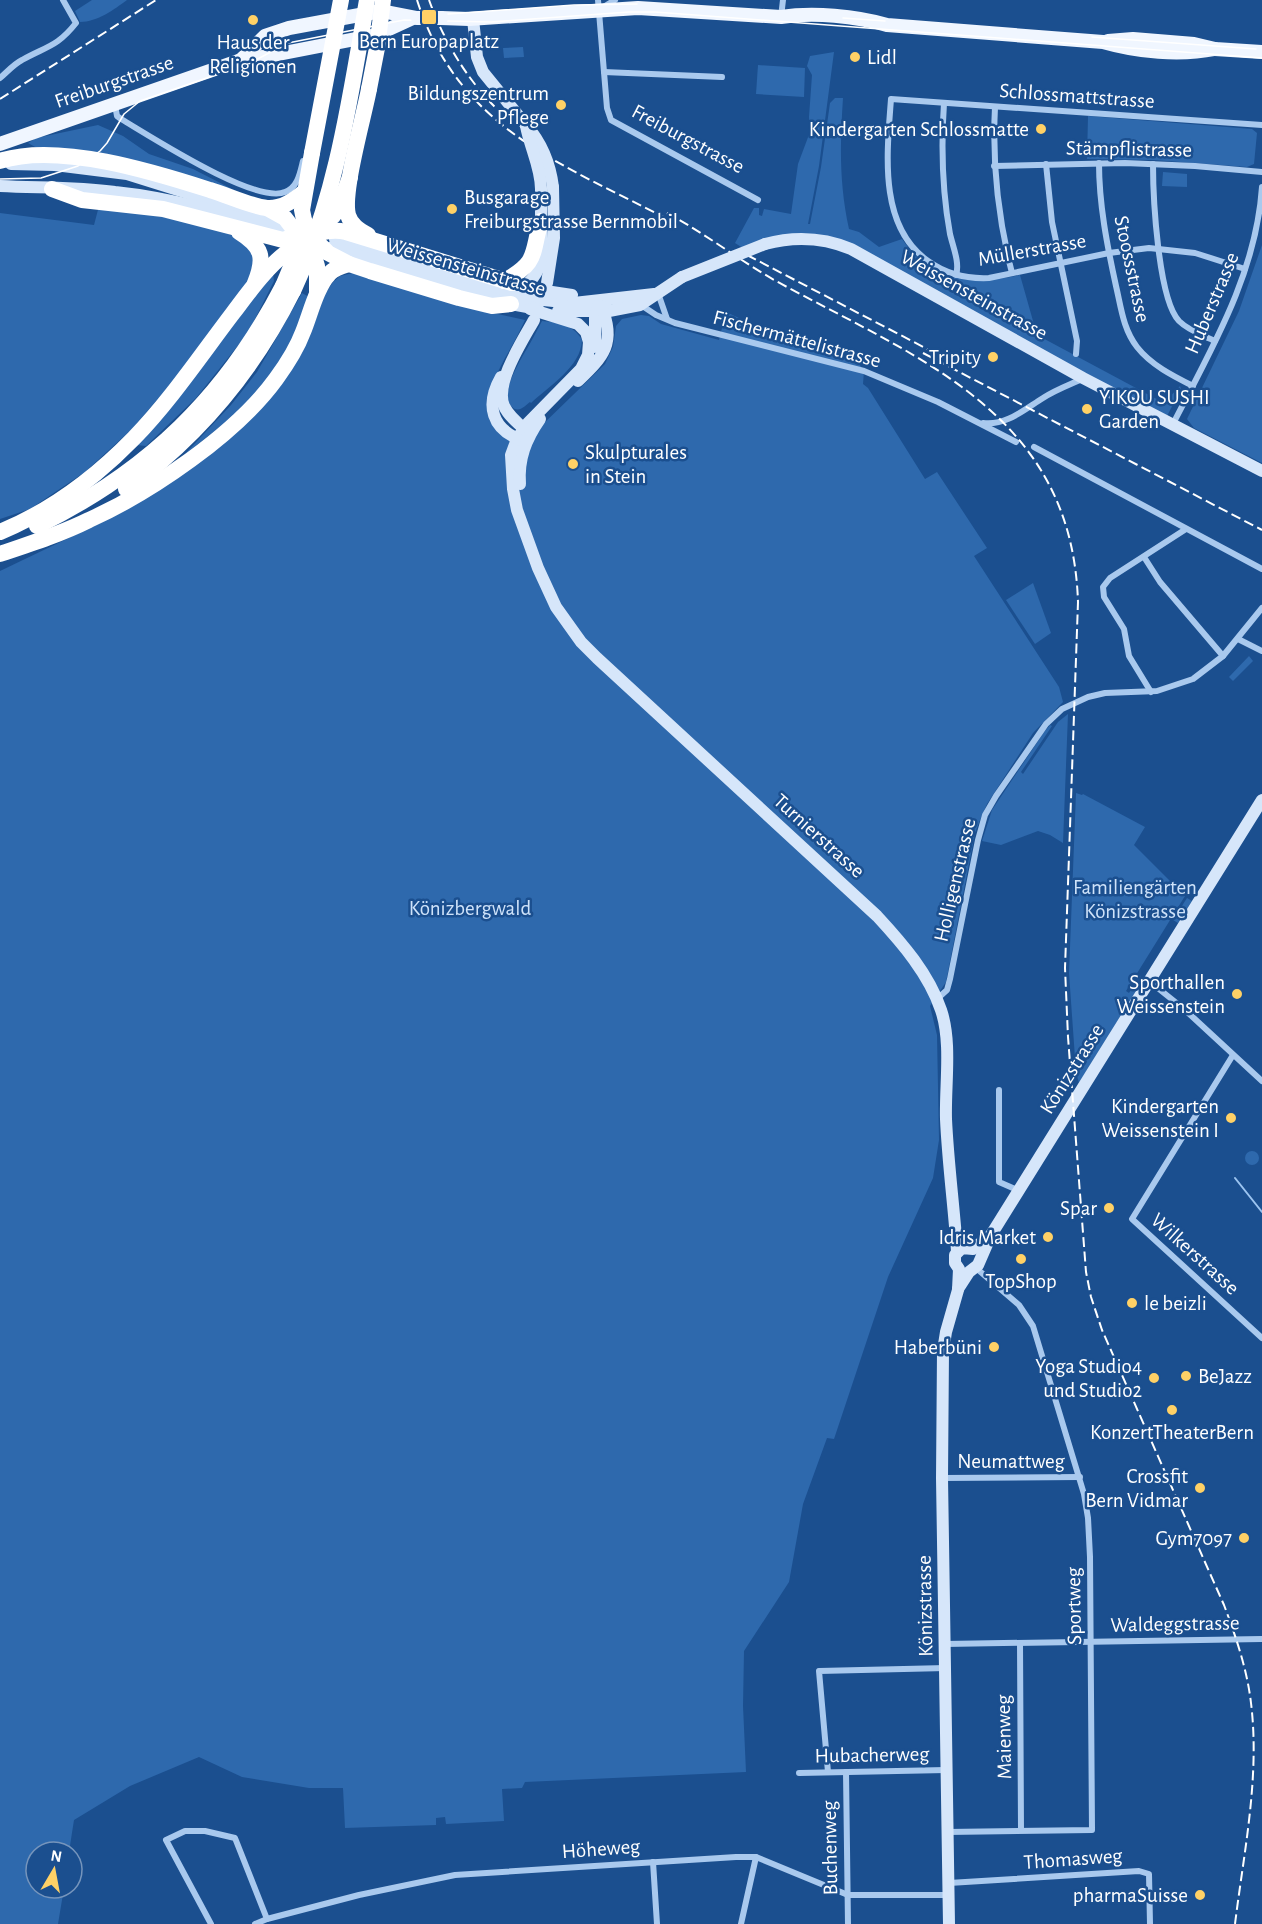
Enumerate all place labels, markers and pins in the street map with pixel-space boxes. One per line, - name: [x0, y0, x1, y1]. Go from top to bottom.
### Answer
- marker: Bern Europaplatz: [420, 8, 438, 26]
- marker: Haus der Religionen: [246, 13, 260, 27]
- place label: Bern Europaplatz: [359, 31, 499, 52]
- place label: Haus der Religionen: [209, 32, 297, 77]
- place label: Lidl: [867, 47, 897, 68]
- marker: Lidl: [848, 50, 862, 64]
- place label: Bildungszentrum Pflege: [408, 83, 549, 128]
- marker: Bildungszentrum Pflege: [554, 98, 568, 112]
- place label: Kindergarten Schlossmatte: [809, 119, 1029, 140]
- marker: Kindergarten Schlossmatte: [1034, 122, 1048, 136]
- place label: Busgarage Freiburgstrasse Bernmobil: [464, 187, 678, 232]
- marker: Busgarage Freiburgstrasse Bernmobil: [445, 202, 459, 216]
- place label: Tripity: [929, 347, 981, 368]
- marker: Tripity: [986, 350, 1000, 364]
- place label: YIKOU SUSHI Garden: [1099, 387, 1210, 432]
- marker: YIKOU SUSHI Garden: [1080, 402, 1094, 416]
- place label: Skulpturales in Stein: [585, 442, 687, 487]
- marker: Skulpturales in Stein: [566, 457, 580, 471]
- place label: Sporthallen Weissenstein: [1117, 972, 1225, 1017]
- marker: Sporthallen Weissenstein: [1230, 987, 1244, 1001]
- place label: Kindergarten Weissenstein I: [1101, 1096, 1219, 1141]
- marker: Kindergarten Weissenstein I: [1224, 1111, 1238, 1125]
- place label: Spar: [1060, 1198, 1097, 1219]
- marker: Spar: [1102, 1201, 1116, 1215]
- place label: Idris Market: [939, 1227, 1036, 1248]
- marker: Idris Market: [1041, 1230, 1055, 1244]
- marker: TopShop: [1014, 1252, 1028, 1266]
- place label: TopShop: [985, 1271, 1057, 1292]
- place label: le beizli: [1144, 1293, 1207, 1314]
- marker: le beizli: [1125, 1296, 1139, 1310]
- place label: Haberbüni: [894, 1337, 982, 1358]
- marker: Haberbüni: [987, 1340, 1001, 1354]
- place label: Yoga Studio4 und Studio2: [1035, 1356, 1142, 1401]
- place label: BeJazz: [1198, 1366, 1252, 1387]
- marker: BeJazz: [1179, 1369, 1193, 1383]
- marker: Yoga Studio4 und Studio2: [1147, 1371, 1161, 1385]
- marker: KonzertTheaterBern: [1165, 1403, 1179, 1417]
- place label: KonzertTheaterBern: [1090, 1422, 1254, 1443]
- place label: Crossfit Bern Vidmar: [1085, 1466, 1188, 1511]
- marker: Crossfit Bern Vidmar: [1193, 1481, 1207, 1495]
- place label: Gym7097: [1156, 1528, 1232, 1549]
- marker: Gym7097: [1237, 1531, 1251, 1545]
- place label: pharmaSuisse: [1073, 1885, 1188, 1906]
- marker: pharmaSuisse: [1193, 1888, 1207, 1902]

